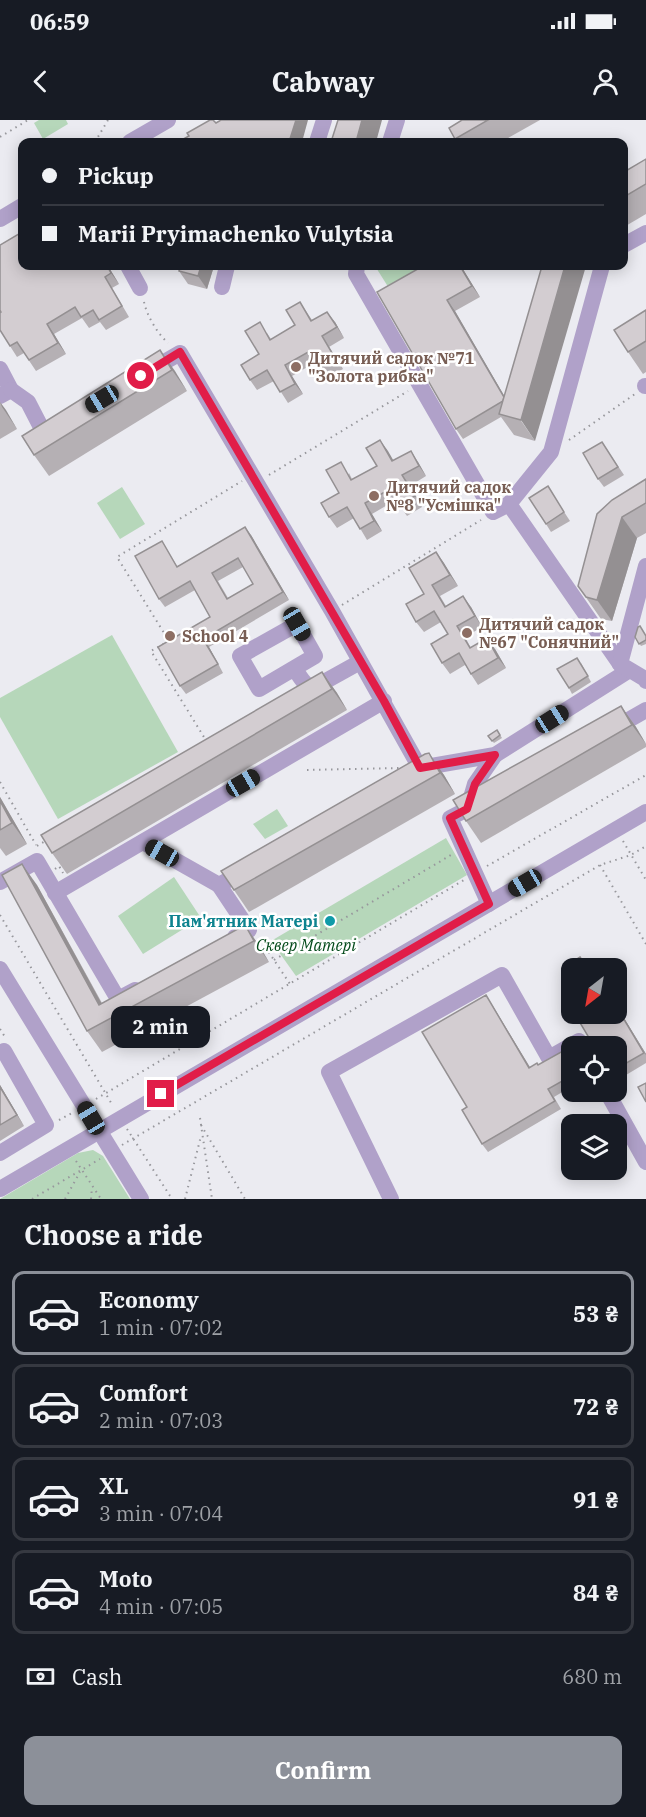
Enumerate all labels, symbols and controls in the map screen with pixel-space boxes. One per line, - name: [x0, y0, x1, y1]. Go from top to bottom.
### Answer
- text: 06:59: [30, 7, 89, 36]
- text: Cabway: [271, 64, 375, 99]
- icon: back: [24, 65, 57, 98]
- icon: person: [589, 65, 622, 98]
- text: Pickup: [78, 161, 154, 190]
- text: Marii Pryimachenko Vulytsia: [78, 219, 394, 248]
- place label: Дитячий садок №71 "Золота рибка": [308, 348, 474, 386]
- marker: Дитячий садок №71 "Золота рибка": [289, 360, 303, 374]
- route start: [127, 362, 154, 389]
- car: [82, 382, 122, 416]
- place label: Дитячий садок №8 "Усмішка": [386, 477, 511, 515]
- marker: Дитячий садок №8 "Усмішка": [367, 489, 381, 503]
- car: [280, 604, 314, 644]
- place label: Дитячий садок №67 "Сонячний": [479, 614, 619, 652]
- place label: School 4: [182, 626, 249, 646]
- marker: Дитячий садок №67 "Сонячний": [460, 626, 474, 640]
- marker: School 4: [163, 629, 177, 643]
- car: [532, 702, 572, 736]
- car: [223, 766, 263, 800]
- car: [142, 836, 182, 870]
- car: [505, 866, 545, 900]
- place label: Пам'ятник Матері: [168, 911, 318, 931]
- marker: Пам'ятник Матері: [323, 914, 337, 928]
- park label: Сквер Матері: [256, 935, 356, 955]
- north arrow: [561, 958, 627, 1024]
- map controls: [561, 958, 627, 1180]
- callout: 2 min: [112, 1007, 210, 1049]
- text: 2 min: [133, 1013, 189, 1040]
- button: locate: [561, 1036, 627, 1102]
- route end: [147, 1080, 174, 1107]
- car: [74, 1098, 108, 1138]
- button: layers: [561, 1114, 627, 1180]
- text: Choose a ride: [24, 1217, 203, 1252]
- text: Economy: [99, 1285, 199, 1314]
- icon: car: [27, 1286, 81, 1340]
- text: 53 ₴: [573, 1299, 619, 1328]
- text: 1 min · 07:02: [99, 1314, 223, 1341]
- text: Comfort: [99, 1378, 188, 1407]
- icon: car: [27, 1379, 81, 1433]
- text: 72 ₴: [573, 1392, 619, 1421]
- text: 2 min · 07:03: [99, 1407, 223, 1434]
- text: XL: [99, 1471, 129, 1500]
- icon: car: [27, 1472, 81, 1526]
- text: 91 ₴: [573, 1485, 619, 1514]
- text: 3 min · 07:04: [99, 1500, 223, 1527]
- text: Moto: [99, 1564, 153, 1593]
- icon: car: [27, 1565, 81, 1619]
- text: 84 ₴: [573, 1578, 619, 1607]
- text: 4 min · 07:05: [99, 1593, 223, 1620]
- icon: cash: [24, 1660, 57, 1693]
- text: Cash: [72, 1662, 123, 1691]
- text: 680 m: [562, 1663, 622, 1690]
- button: Confirm: [24, 1736, 622, 1805]

